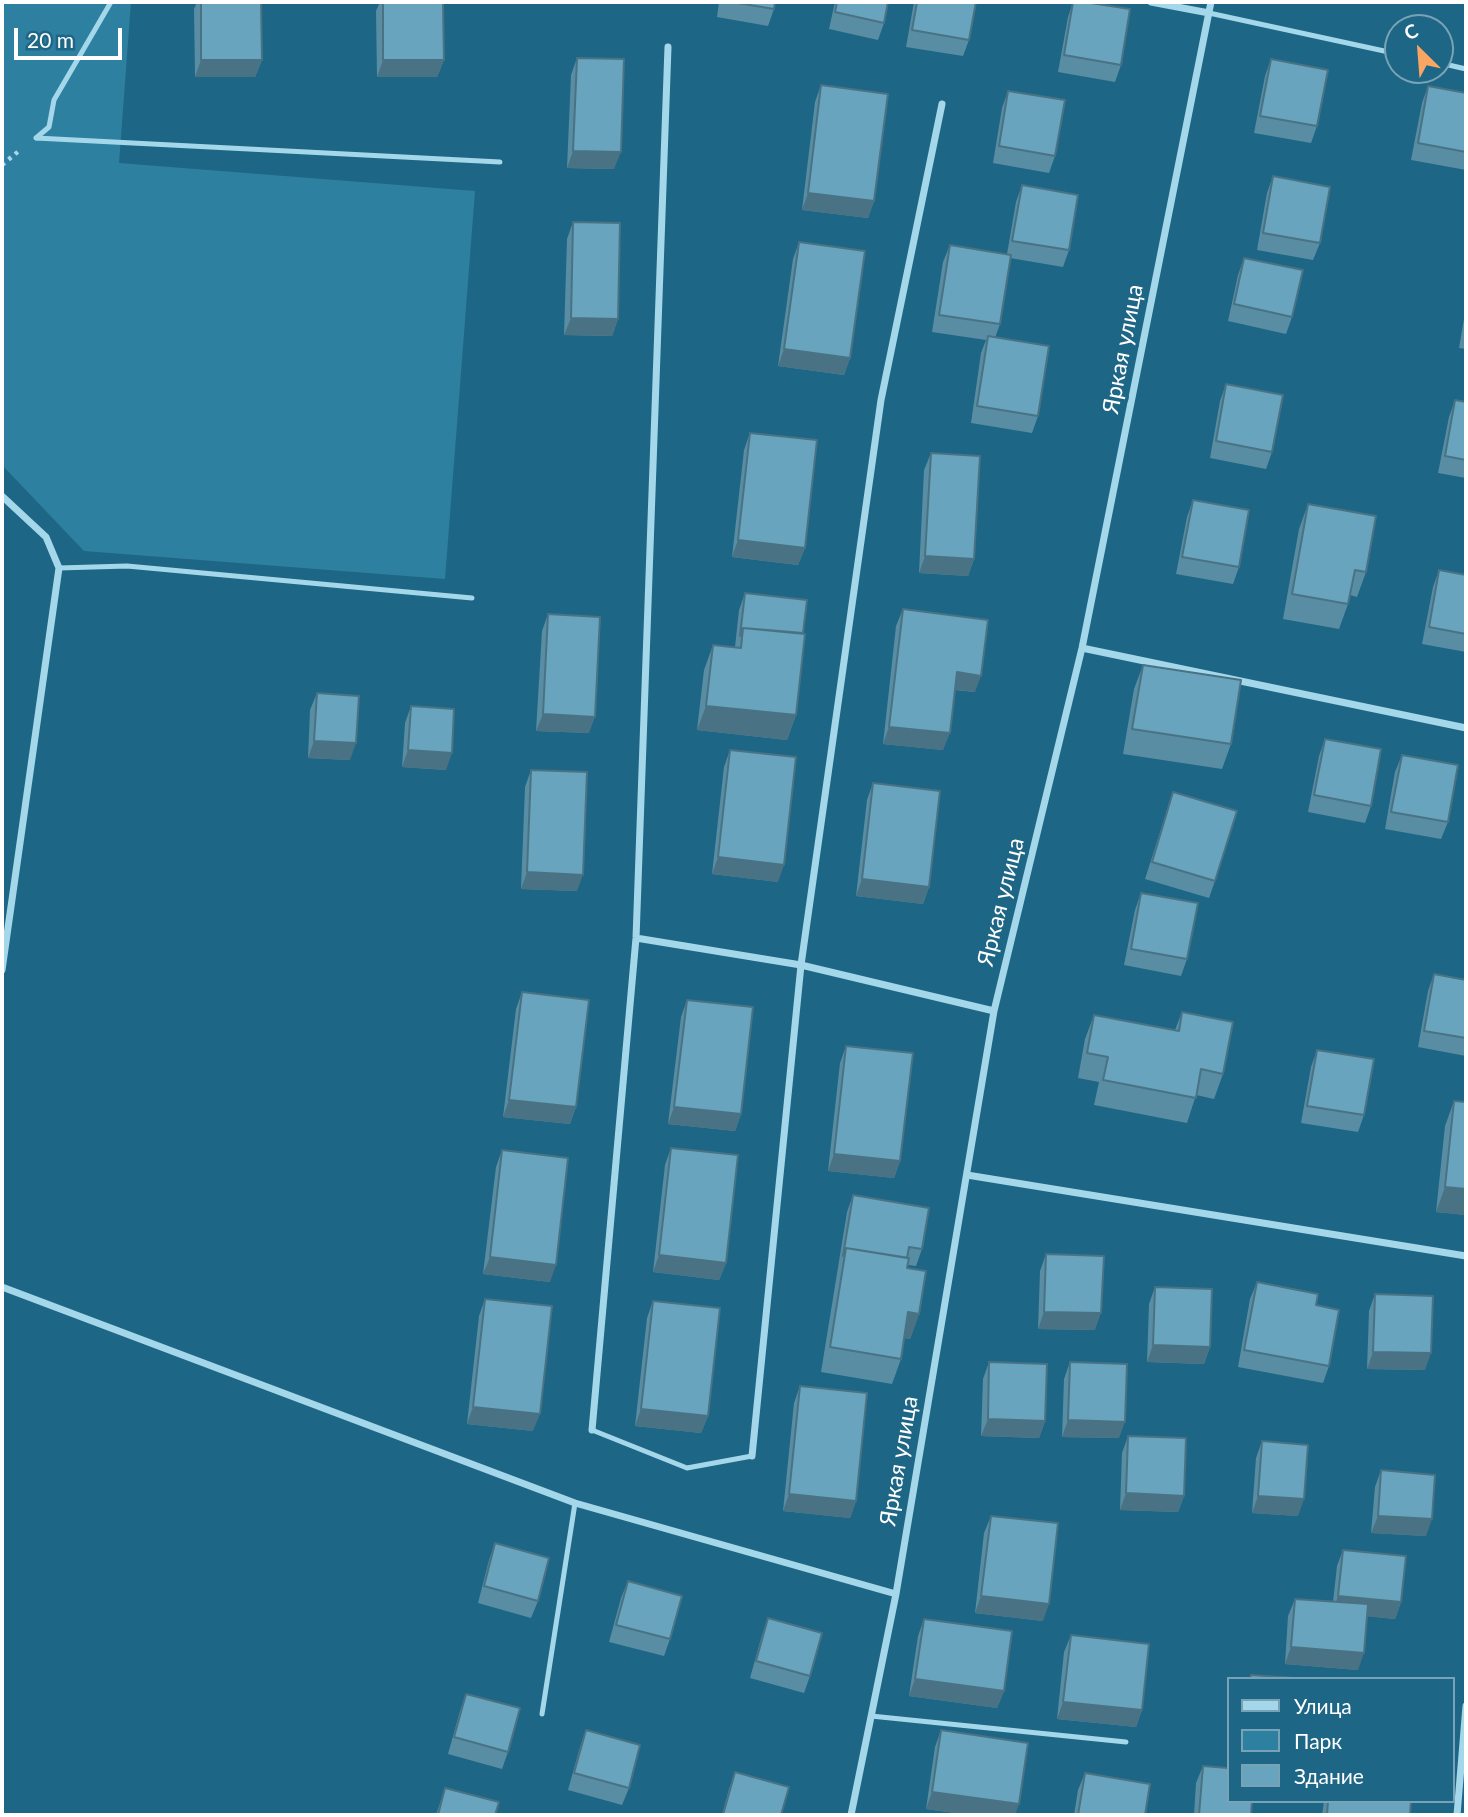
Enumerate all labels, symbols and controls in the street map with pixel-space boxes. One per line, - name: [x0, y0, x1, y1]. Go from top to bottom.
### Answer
- scale bar: [18, 14, 126, 58]
- north arrow: [1384, 14, 1454, 84]
- text: С: [1400, 18, 1421, 44]
- text: 20 m: [27, 27, 74, 52]
- street label: Яркая улица: [1097, 282, 1149, 416]
- street label: Яркая улица: [972, 835, 1030, 969]
- street label: Яркая улица: [874, 1394, 924, 1528]
- legend: [1226, 1677, 1454, 1803]
- text: Улица: [1294, 1693, 1352, 1718]
- text: Парк: [1294, 1728, 1342, 1753]
- text: Здание: [1294, 1763, 1364, 1788]

